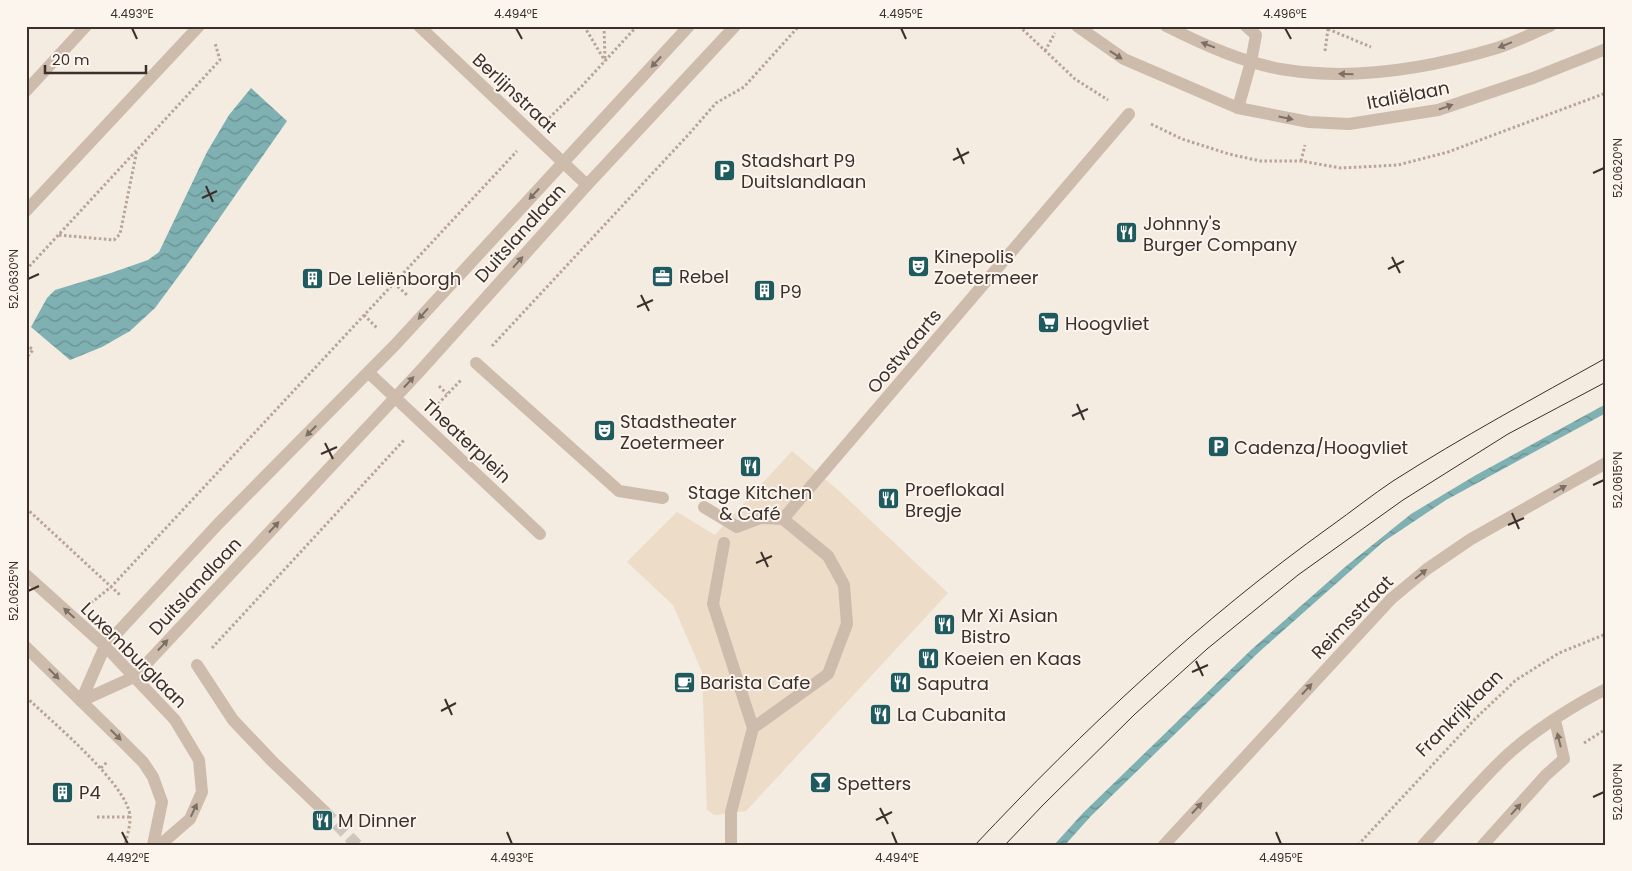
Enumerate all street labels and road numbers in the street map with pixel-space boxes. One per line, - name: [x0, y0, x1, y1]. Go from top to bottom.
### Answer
- street label: Berlijnstraat: [467, 47, 563, 139]
- street label: Italiëlaan: [1365, 75, 1451, 115]
- street label: Duitslandlaan: [469, 178, 571, 288]
- street label: Oostwaarts: [861, 303, 947, 399]
- street label: Theaterplein: [417, 393, 517, 489]
- street label: Duitslandlaan: [143, 532, 247, 640]
- street label: Reimsstraat: [1305, 569, 1399, 665]
- street label: Luxemburglaan: [75, 596, 193, 714]
- street label: Frankrijklaan: [1410, 664, 1508, 762]

